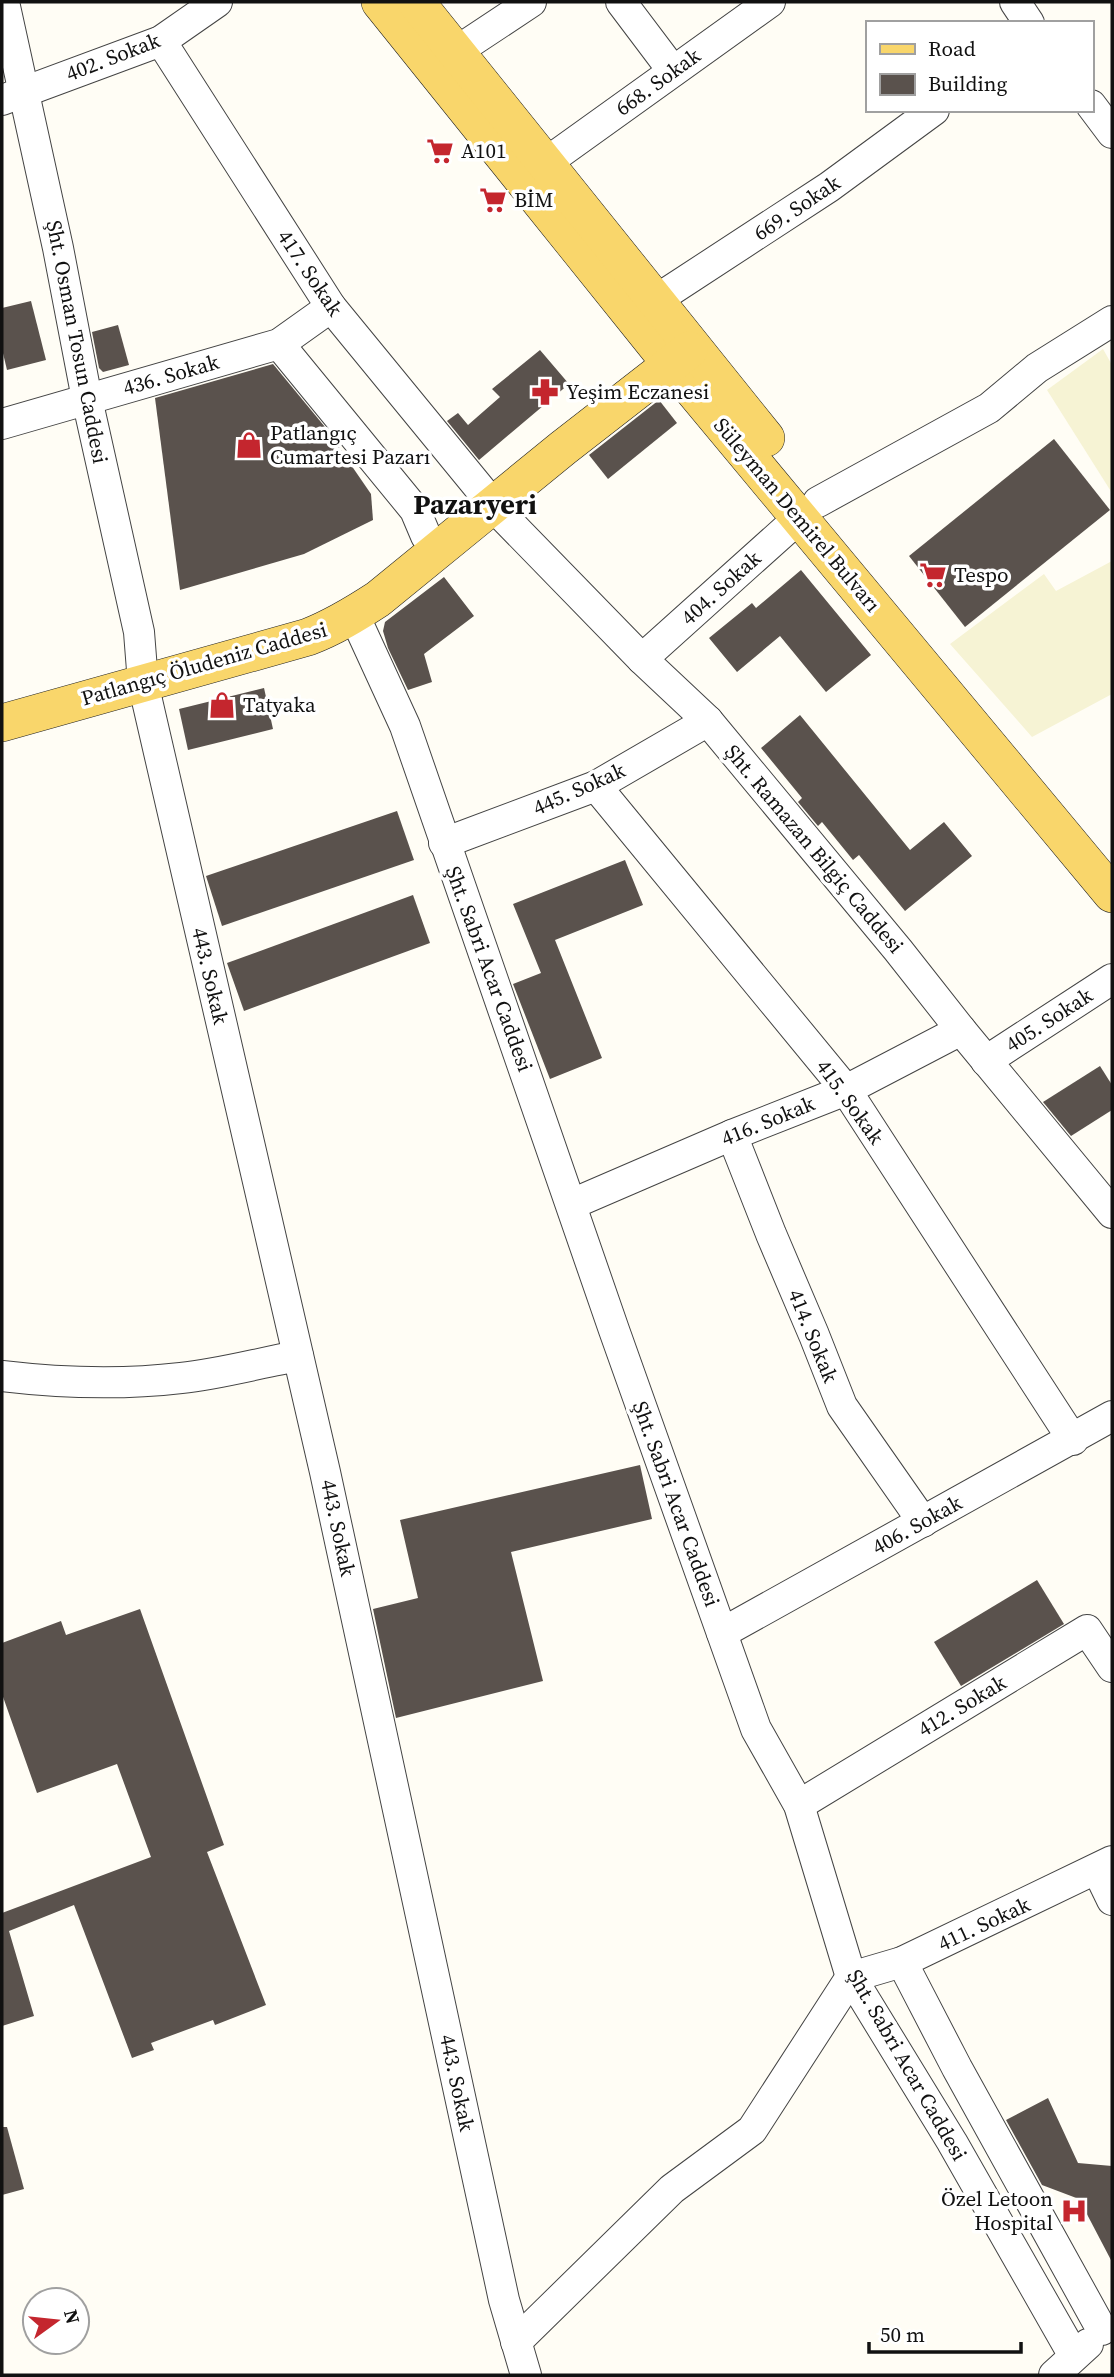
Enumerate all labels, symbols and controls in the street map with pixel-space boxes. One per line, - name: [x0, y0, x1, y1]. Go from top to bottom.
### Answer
- legend: [866, 21, 1093, 112]
- street label: 402. Sokak: [62, 25, 164, 88]
- text: Road: [928, 34, 976, 63]
- street label: 668. Sokak: [609, 41, 706, 122]
- text: Building: [928, 69, 1007, 98]
- supermarket icon: A101: [425, 136, 455, 166]
- place label: A101: [461, 136, 506, 165]
- street label: 669. Sokak: [748, 168, 846, 247]
- supermarket icon: BİM: [478, 185, 508, 215]
- place label: BİM: [514, 185, 553, 214]
- street label: Şht. Osman Tosun Caddesi: [40, 218, 115, 466]
- street label: 417. Sokak: [271, 224, 350, 322]
- street label: 436. Sokak: [120, 347, 223, 402]
- pharmacy icon: Yeşim Eczanesi: [530, 377, 560, 407]
- place label: Yeşim Eczanesi: [566, 377, 709, 406]
- street label: Süleyman Demirel Bulvarı: [707, 411, 887, 618]
- place label: Patlangıç Cumartesi Pazarı: [270, 418, 430, 471]
- shop icon: Patlangıç Cumartesi Pazarı: [234, 430, 264, 460]
- district label: Pazaryeri: [413, 485, 537, 523]
- street label: 404. Sokak: [674, 544, 767, 631]
- supermarket icon: Tespo: [918, 560, 948, 590]
- place label: Tespo: [954, 560, 1009, 589]
- street label: Patlangıç Öludeniz Caddesi: [78, 615, 330, 713]
- shop icon: Tatyaka: [207, 690, 237, 720]
- place label: Tatyaka: [243, 690, 316, 719]
- street label: Şht. Ramazan Bilgiç Caddesi: [718, 738, 910, 959]
- street label: 445. Sokak: [528, 755, 630, 822]
- street label: Şht. Sabri Acar Caddesi: [439, 862, 540, 1076]
- street label: 443. Sokak: [185, 925, 236, 1028]
- street label: 405. Sokak: [1000, 980, 1098, 1059]
- street label: 415. Sokak: [810, 1053, 891, 1150]
- street label: 416. Sokak: [717, 1088, 819, 1152]
- street label: 414. Sokak: [782, 1285, 846, 1387]
- street label: Şht. Sabri Acar Caddesi: [626, 1397, 727, 1611]
- street label: 443. Sokak: [314, 1477, 363, 1580]
- street label: 406. Sokak: [867, 1488, 967, 1561]
- street label: 412. Sokak: [912, 1668, 1012, 1743]
- street label: 411. Sokak: [933, 1889, 1035, 1957]
- street label: Şht. Sabri Acar Caddesi: [841, 1964, 974, 2166]
- street label: 443. Sokak: [433, 2032, 482, 2135]
- place label: Özel Letoon Hospital: [941, 2184, 1053, 2237]
- hospital icon: Özel Letoon Hospital: [1059, 2196, 1089, 2226]
- north arrow: [21, 2286, 91, 2356]
- text: N: [58, 2307, 87, 2327]
- scale bar: [869, 2310, 1021, 2354]
- text: 50 m: [880, 2320, 925, 2349]

